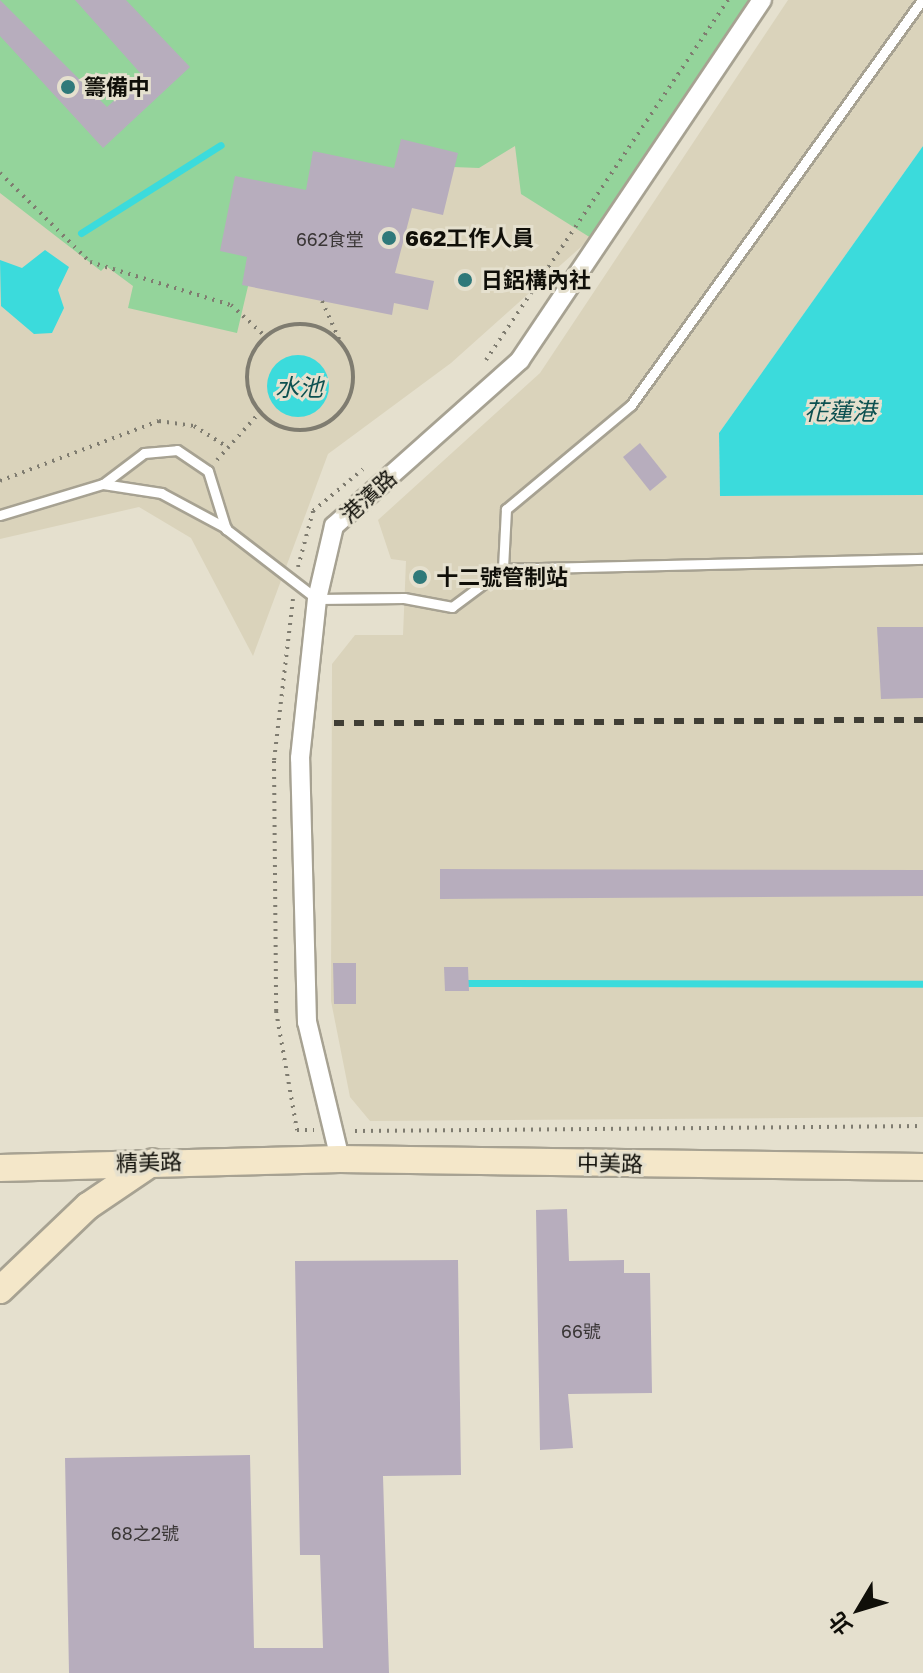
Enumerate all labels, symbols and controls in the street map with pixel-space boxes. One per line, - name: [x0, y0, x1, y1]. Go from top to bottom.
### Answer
- place label: 籌備中: [84, 74, 150, 100]
- marker: 籌備中: [59, 78, 77, 96]
- place label: 662工作人員: [405, 225, 534, 251]
- house number: 662食堂: [296, 228, 364, 250]
- marker: 662工作人員: [380, 229, 398, 247]
- place label: 日鋁構內社: [481, 267, 591, 293]
- marker: 日鋁構內社: [456, 271, 474, 289]
- water label: 水池: [275, 373, 323, 401]
- water label: 花蓮港: [804, 397, 876, 425]
- street label: 港濱路: [335, 464, 401, 528]
- place label: 十二號管制站: [436, 564, 568, 590]
- marker: 十二號管制站: [411, 568, 429, 586]
- street label: 精美路: [116, 1148, 182, 1176]
- street label: 中美路: [577, 1149, 643, 1177]
- house number: 66號: [561, 1320, 601, 1342]
- house number: 68之2號: [111, 1522, 179, 1544]
- north arrow: [819, 1569, 899, 1649]
- text: 北: [822, 1607, 857, 1641]

